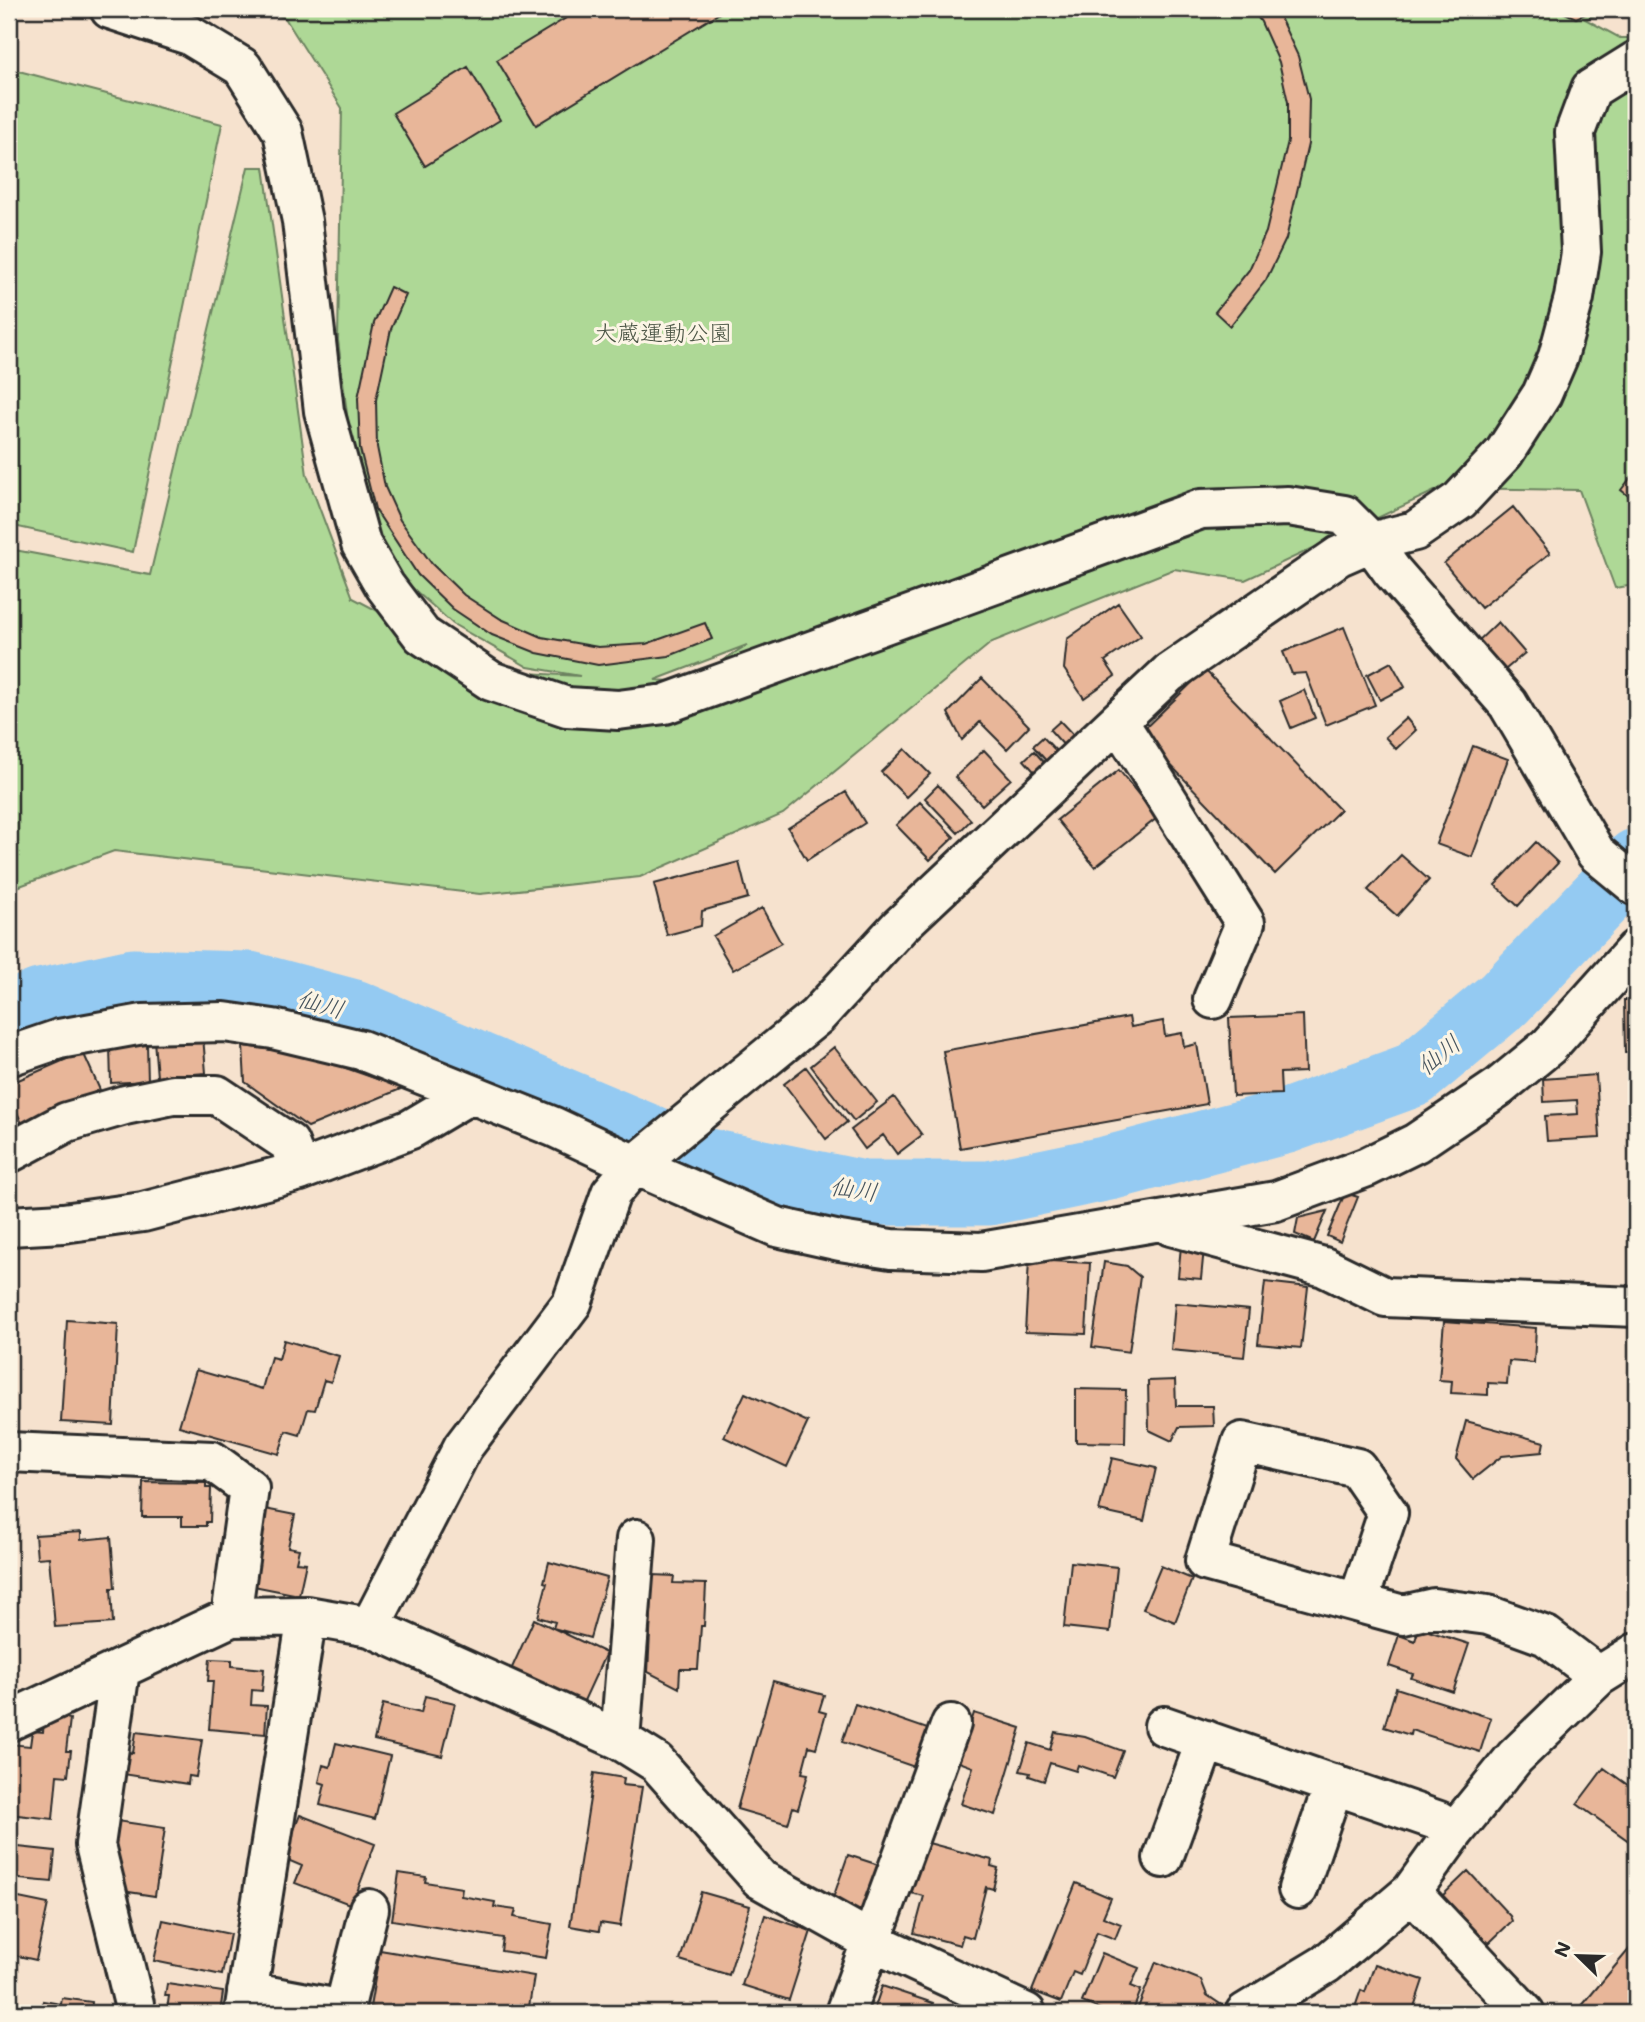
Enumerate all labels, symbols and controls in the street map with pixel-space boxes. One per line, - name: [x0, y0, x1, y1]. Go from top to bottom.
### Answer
- park label: 大蔵運動公園: [594, 317, 732, 347]
- water label: 仙川: [294, 982, 348, 1024]
- water label: 仙川: [1410, 1027, 1466, 1081]
- water label: 仙川: [828, 1169, 880, 1207]
- north arrow: [1544, 1920, 1614, 1990]
- text: N: [1548, 1938, 1576, 1961]

